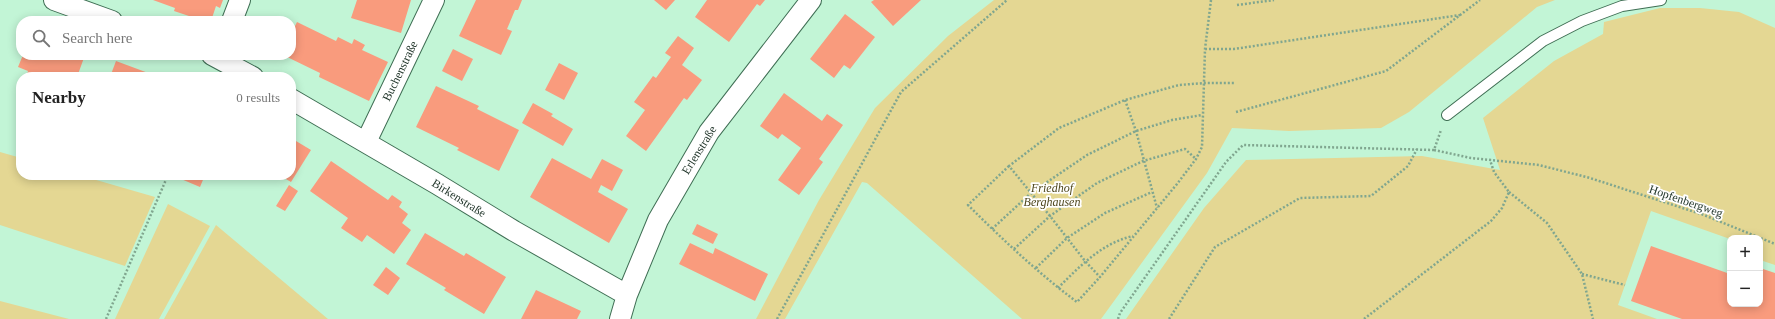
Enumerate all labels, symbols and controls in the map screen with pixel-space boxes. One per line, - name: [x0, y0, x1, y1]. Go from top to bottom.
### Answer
- search box: [16, 16, 296, 60]
- icon: search: [30, 27, 52, 49]
- text: Search here: [62, 30, 132, 46]
- street label: Buchenstraße: [379, 39, 421, 103]
- text: Nearby: [32, 88, 86, 107]
- text: 0 results: [236, 90, 280, 105]
- street label: Erlenstraße: [679, 123, 719, 177]
- street label: Birkenstraße: [429, 176, 489, 220]
- park label: Friedhof Berghausen: [1024, 181, 1080, 209]
- street label: Hopfenbergweg: [1647, 182, 1725, 220]
- map controls: [1727, 235, 1763, 307]
- button: +: [1727, 235, 1763, 271]
- button: −: [1727, 271, 1763, 307]

